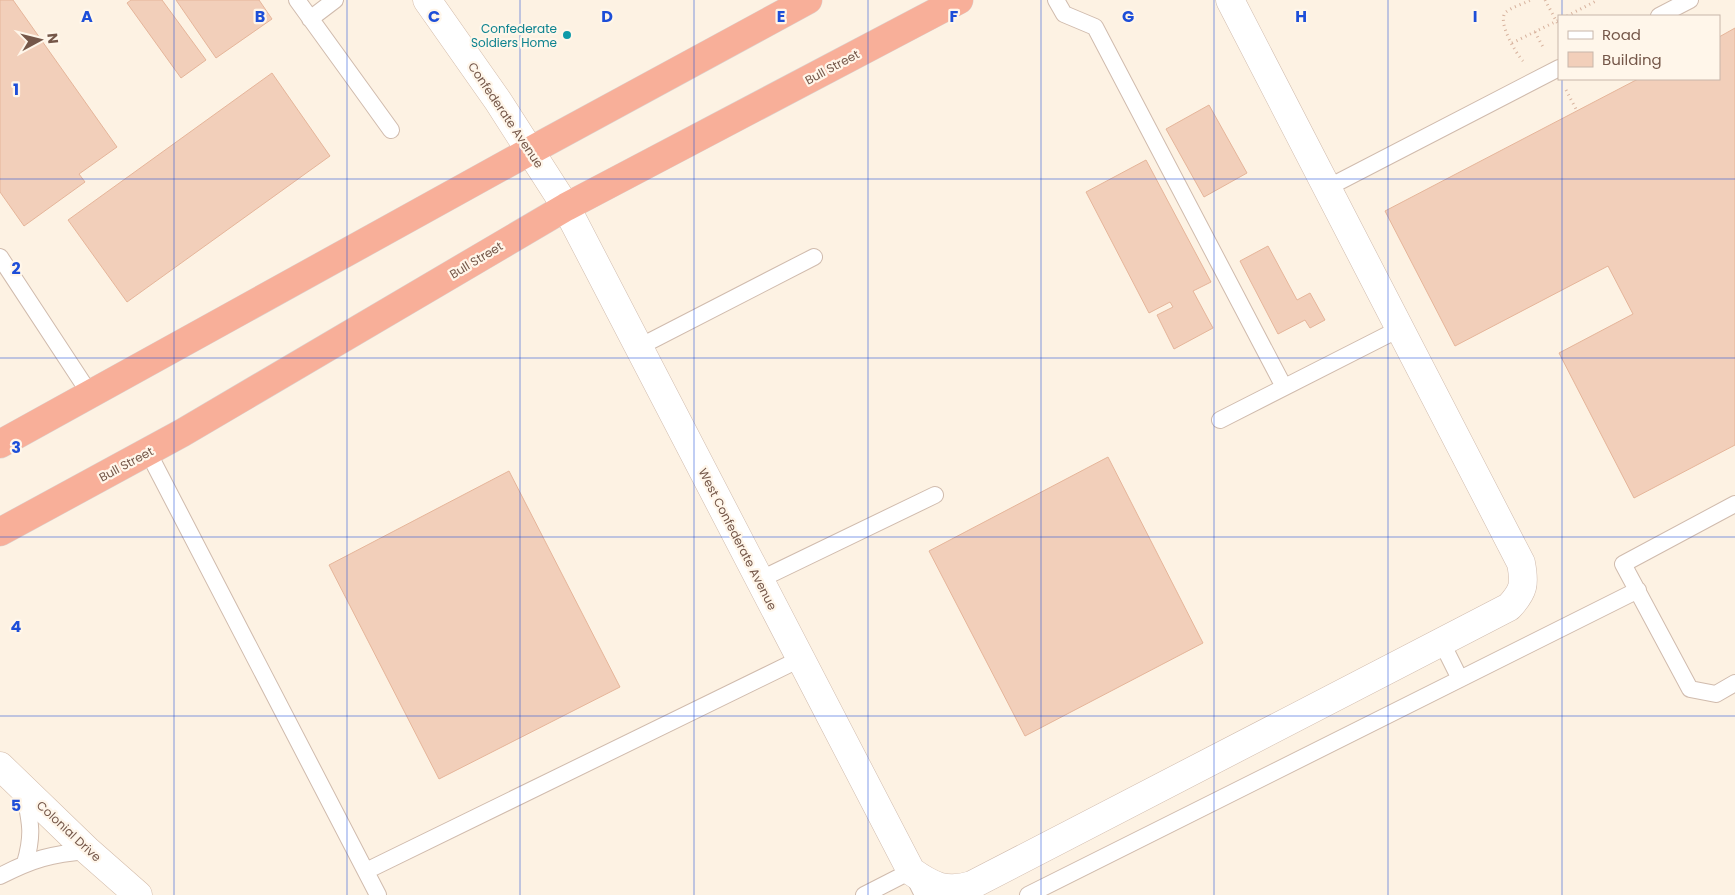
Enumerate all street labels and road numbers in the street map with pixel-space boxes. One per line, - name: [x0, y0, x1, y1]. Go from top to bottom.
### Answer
- street label: Bull Street: [802, 46, 862, 88]
- street label: Confederate Avenue: [464, 59, 548, 171]
- street label: Bull Street: [446, 237, 506, 283]
- street label: Bull Street: [96, 443, 156, 485]
- street label: West Confederate Avenue: [695, 465, 781, 613]
- street label: Colonial Drive: [33, 797, 105, 865]

